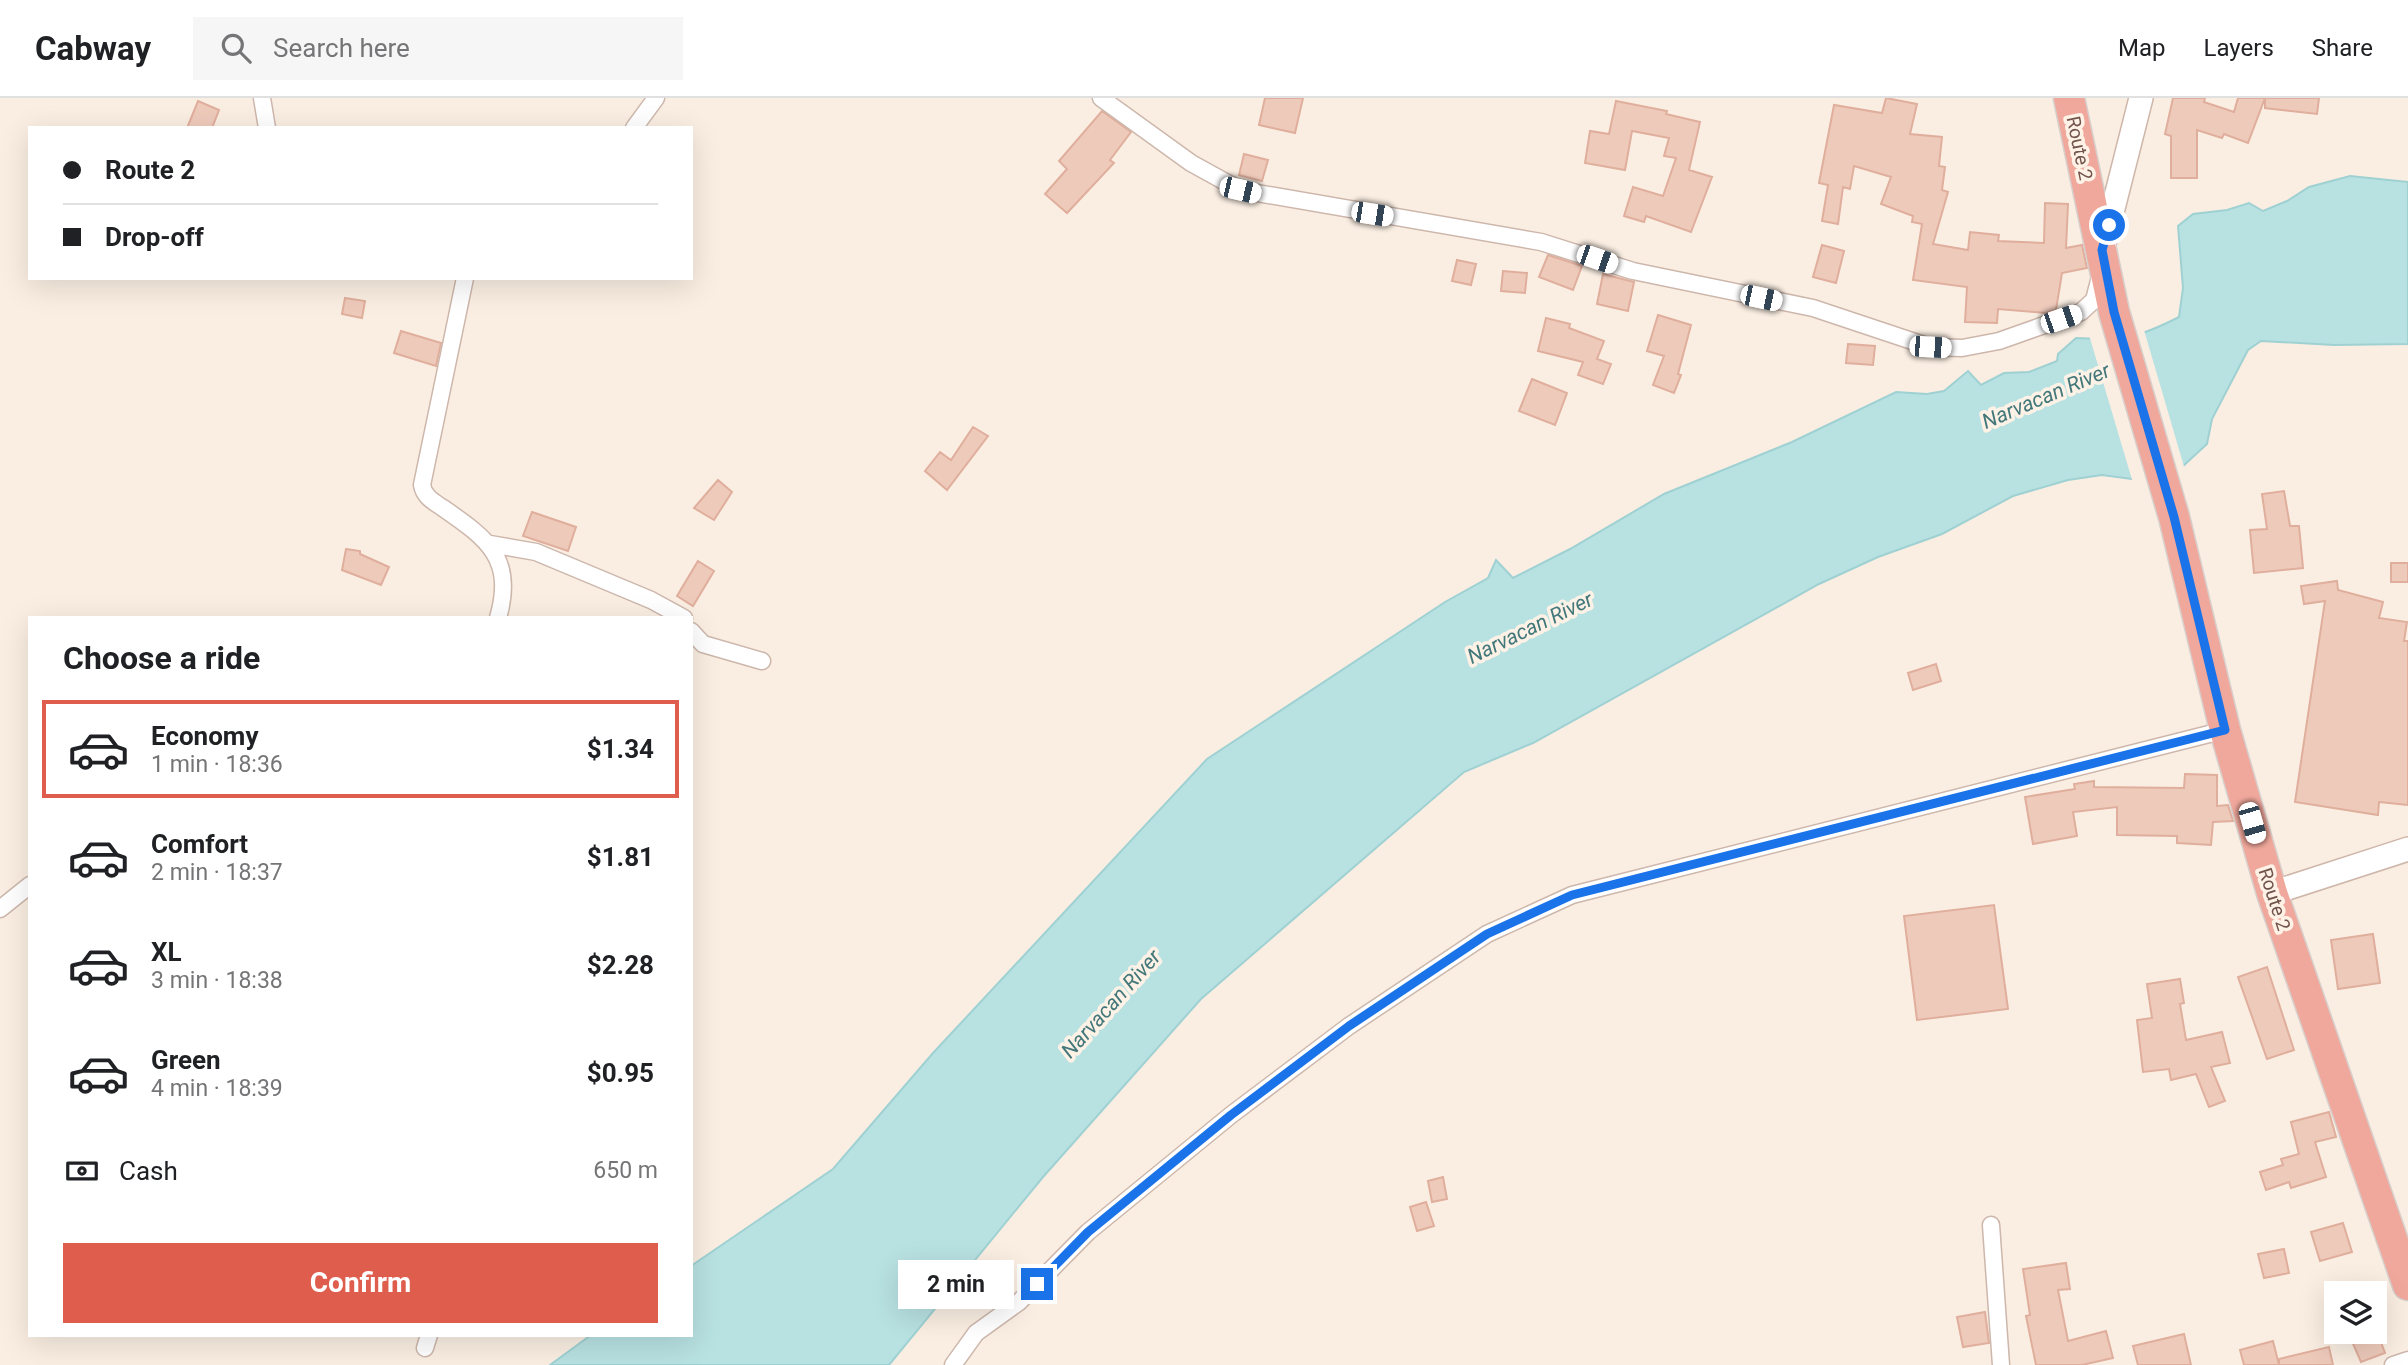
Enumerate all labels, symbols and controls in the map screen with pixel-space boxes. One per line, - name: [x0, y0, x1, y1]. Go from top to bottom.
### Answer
- search box: [193, 17, 683, 80]
- text: Cabway: [35, 29, 151, 68]
- icon: search: [217, 29, 255, 67]
- text: Search here: [273, 33, 410, 63]
- text: Map: [2118, 34, 2166, 62]
- text: Layers: [2204, 34, 2274, 62]
- text: Share: [2312, 34, 2373, 62]
- street label: Route 2: [2062, 114, 2097, 182]
- text: Route 2: [105, 155, 195, 185]
- car: [1218, 175, 1263, 205]
- car: [1350, 200, 1395, 228]
- route start: [2093, 209, 2125, 241]
- text: Drop-off: [105, 222, 204, 252]
- car: [1574, 242, 1621, 276]
- car: [1739, 283, 1784, 313]
- car: [2038, 302, 2085, 336]
- car: [1909, 335, 1952, 359]
- water label: Narvacan River: [1978, 358, 2115, 434]
- water label: Narvacan River: [1463, 587, 1598, 669]
- text: Choose a ride: [63, 639, 260, 677]
- icon: car: [67, 718, 130, 781]
- text: Economy: [151, 721, 258, 751]
- text: $1.34: [587, 734, 654, 764]
- text: 1 min · 18:36: [151, 751, 283, 778]
- car: [2237, 800, 2268, 846]
- icon: car: [67, 826, 130, 889]
- text: Comfort: [151, 829, 248, 859]
- text: $1.81: [587, 842, 654, 872]
- text: 2 min · 18:37: [151, 859, 283, 886]
- street label: Route 2: [2254, 865, 2295, 933]
- icon: car: [67, 934, 130, 997]
- text: XL: [151, 937, 182, 967]
- water label: Narvacan River: [1056, 944, 1166, 1063]
- text: $2.28: [587, 950, 654, 980]
- text: 3 min · 18:38: [151, 967, 283, 994]
- icon: car: [67, 1042, 130, 1105]
- text: Green: [151, 1045, 221, 1075]
- text: $0.95: [587, 1058, 654, 1088]
- text: 4 min · 18:39: [151, 1075, 283, 1102]
- icon: cash: [63, 1152, 101, 1190]
- text: Cash: [119, 1156, 178, 1186]
- text: 650 m: [593, 1157, 658, 1184]
- button: Confirm: [63, 1243, 658, 1323]
- callout: 2 min: [897, 1260, 1012, 1308]
- route end: [1021, 1268, 1053, 1300]
- text: 2 min: [927, 1271, 985, 1298]
- map controls: [2324, 1281, 2387, 1344]
- button: layers: [2324, 1281, 2387, 1344]

